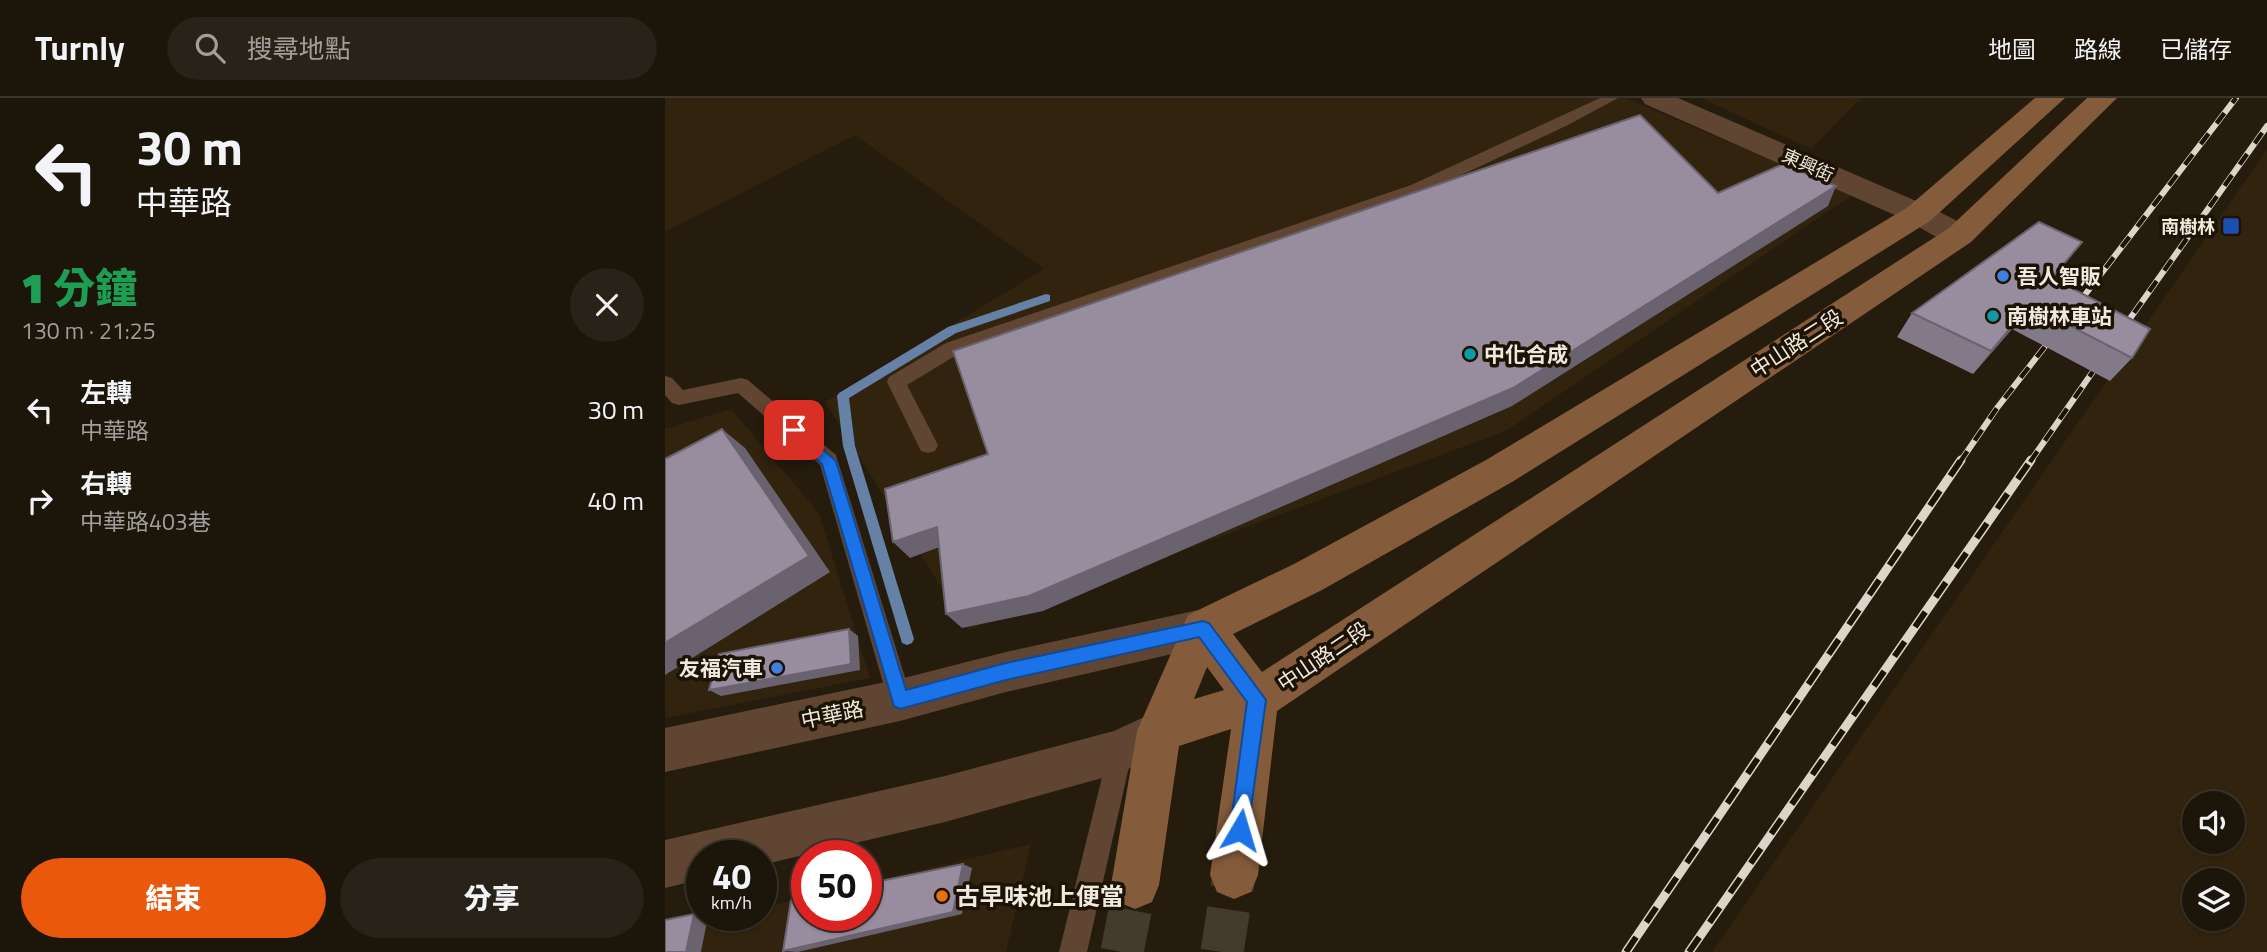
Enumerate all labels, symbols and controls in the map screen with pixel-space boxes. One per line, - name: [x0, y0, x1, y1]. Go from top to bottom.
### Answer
- search box: [167, 17, 657, 80]
- text: Turnly: [35, 23, 125, 73]
- icon: search: [191, 29, 229, 67]
- text: 搜尋地點: [247, 29, 351, 68]
- text: 地圖: [1988, 31, 2036, 67]
- text: 路線: [2074, 31, 2122, 67]
- text: 已儲存: [2160, 31, 2232, 67]
- text: 30 m: [136, 109, 243, 184]
- icon: left: [21, 126, 112, 217]
- street label: 東興街: [1778, 142, 1838, 188]
- text: 中華路: [136, 178, 232, 226]
- place label: 南樹林: [2161, 213, 2215, 240]
- marker: 南樹林: [2221, 216, 2241, 236]
- text: 1 分鐘: [21, 255, 137, 319]
- place label: 吾人智販: [2017, 260, 2101, 292]
- button: close: [570, 268, 644, 342]
- marker: 吾人智販: [1995, 268, 2011, 284]
- place label: 南樹林車站: [2007, 300, 2112, 332]
- street label: 中山路二段: [1743, 301, 1849, 385]
- marker: 南樹林車站: [1985, 308, 2001, 324]
- text: 130 m · 21:25: [21, 313, 156, 348]
- place label: 中化合成: [1484, 338, 1568, 370]
- marker: 中化合成: [1462, 346, 1478, 362]
- text: 左轉: [80, 373, 132, 412]
- text: 30 m: [587, 390, 644, 429]
- icon: left: [21, 391, 59, 429]
- pin: [764, 400, 824, 460]
- icon: arrive: [775, 411, 813, 449]
- text: 中華路: [80, 413, 149, 448]
- text: 右轉: [80, 464, 132, 503]
- text: 40 m: [587, 481, 644, 520]
- icon: right: [21, 482, 59, 520]
- text: 中華路403巷: [80, 504, 211, 539]
- street label: 中山路二段: [1271, 613, 1375, 699]
- place label: 友福汽車: [679, 652, 763, 684]
- marker: 友福汽車: [769, 660, 785, 676]
- street label: 中華路: [798, 692, 866, 736]
- map controls: [2182, 791, 2245, 931]
- button: sound: [2182, 791, 2245, 854]
- position arrow: [1203, 793, 1277, 867]
- speed limit sign: 50: [791, 840, 882, 931]
- text: 40: [712, 849, 751, 903]
- button: 結束: [21, 858, 326, 938]
- button: 分享: [340, 858, 644, 938]
- button: layers: [2182, 868, 2245, 931]
- place label: 古早味池上便當: [956, 878, 1124, 914]
- marker: 古早味池上便當: [934, 888, 950, 904]
- text: km/h: [711, 889, 752, 916]

